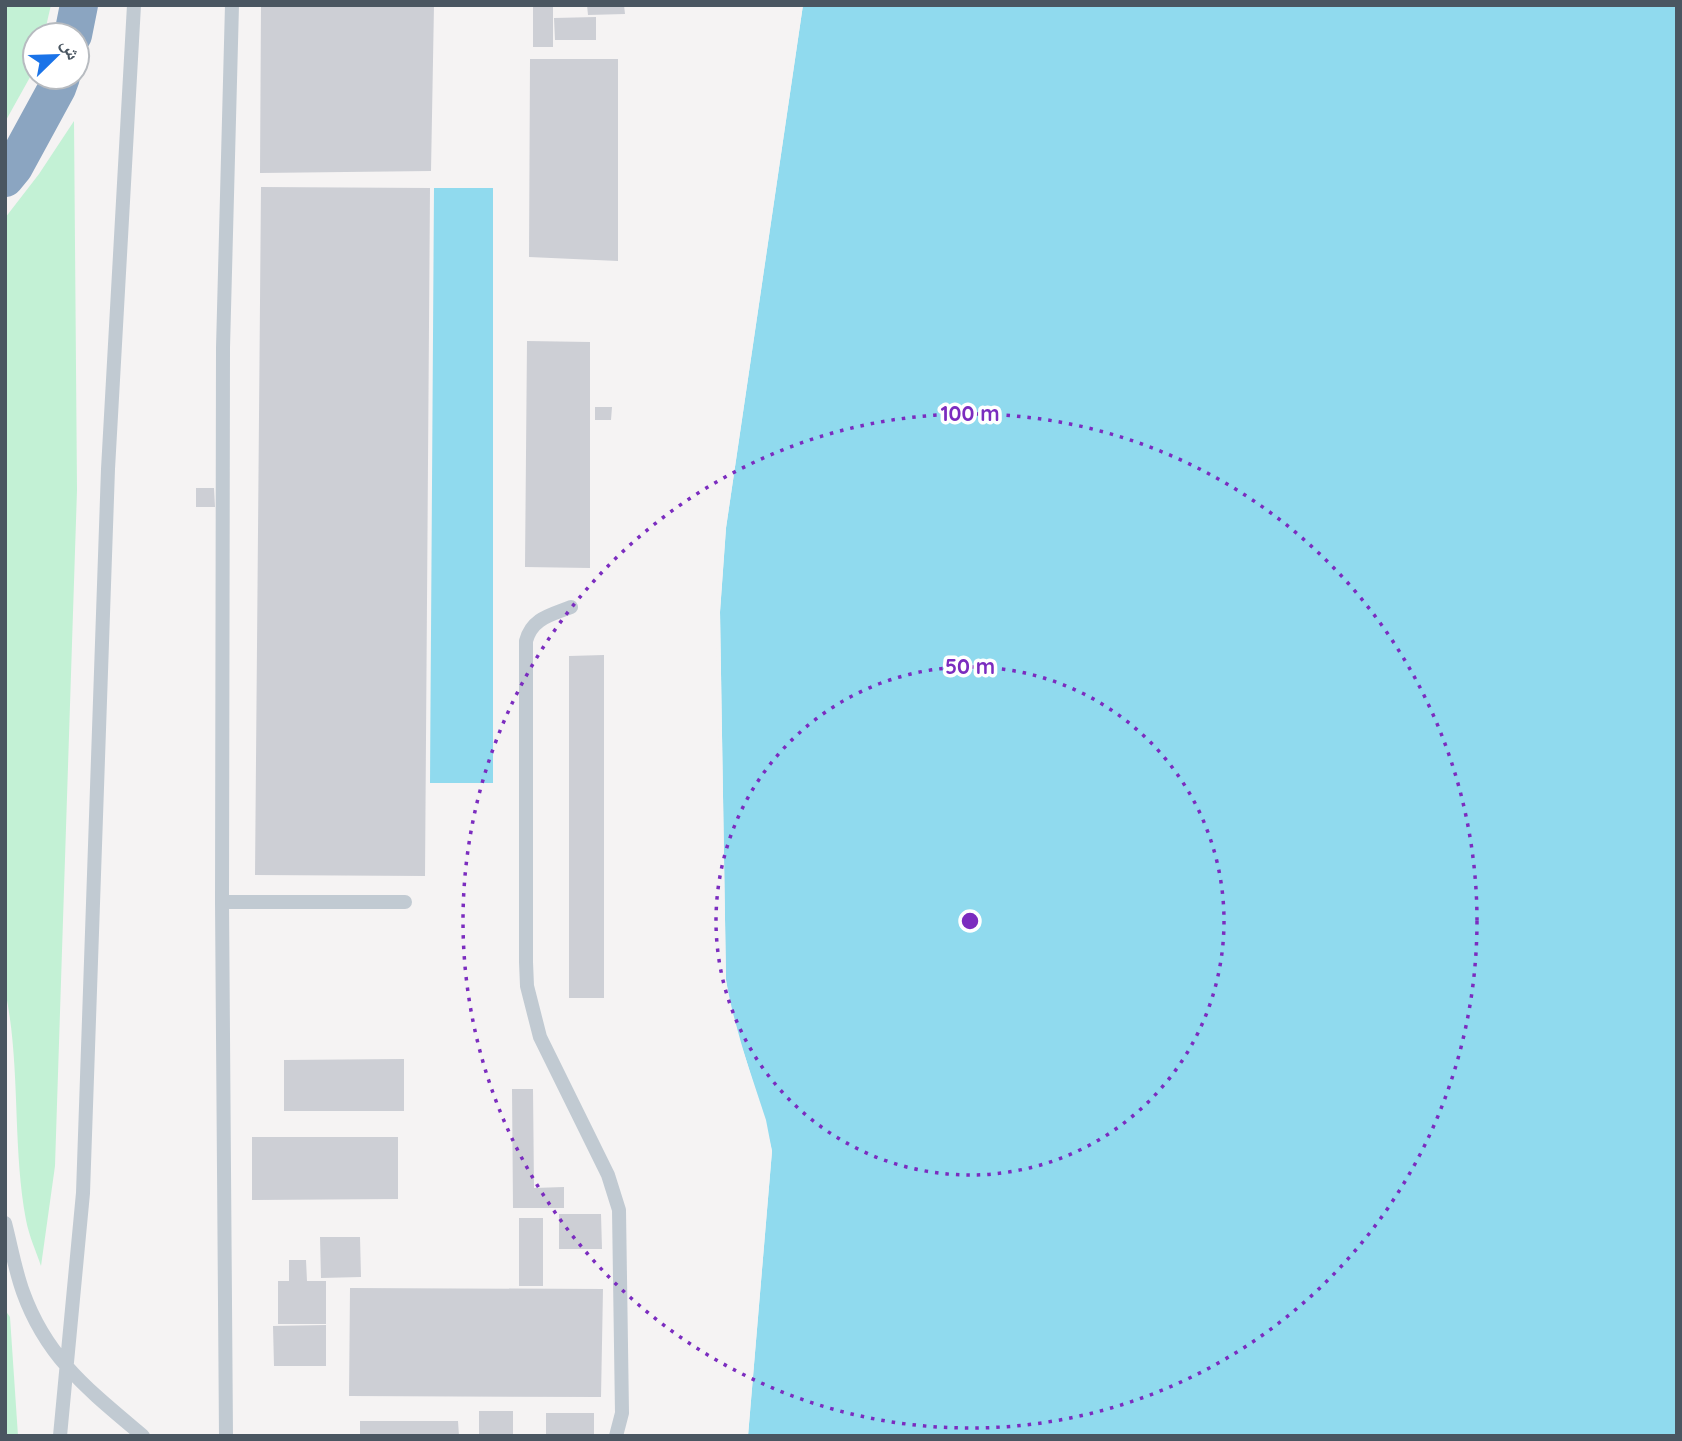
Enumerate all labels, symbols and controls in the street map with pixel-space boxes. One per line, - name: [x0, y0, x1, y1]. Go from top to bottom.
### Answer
- north arrow: [21, 21, 91, 91]
- text: ش: [57, 35, 87, 63]
- text: 100 m: [940, 400, 1000, 426]
- text: 50 m: [945, 653, 995, 679]
- centre of rings: [958, 909, 982, 933]

